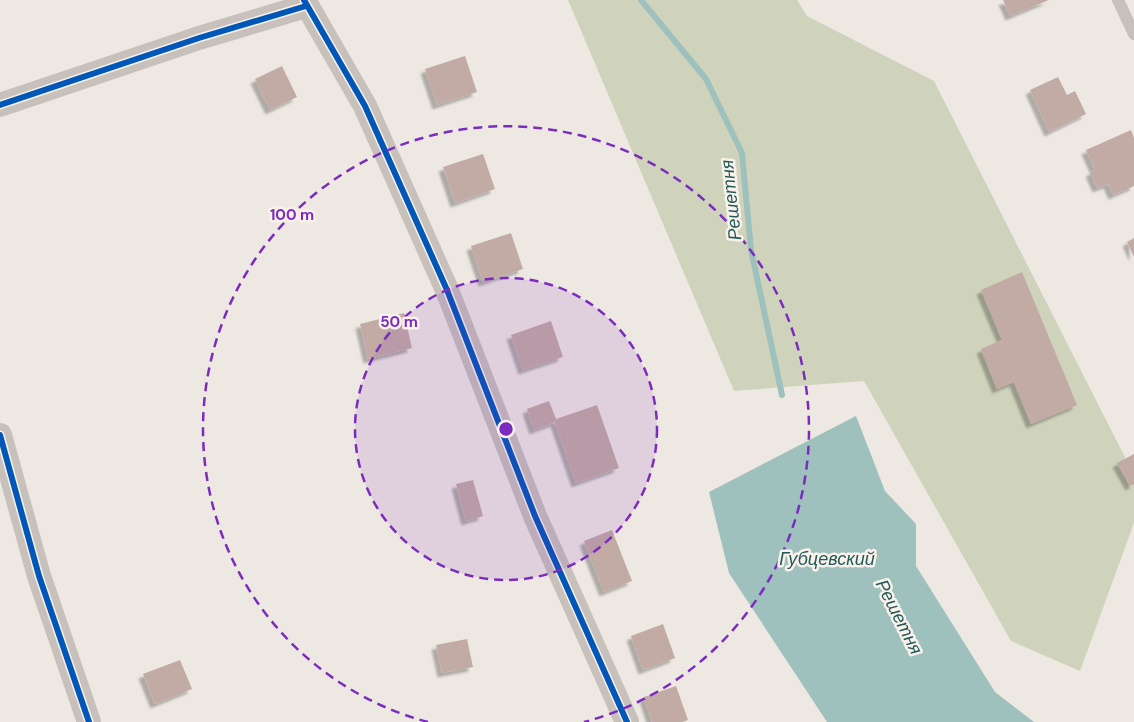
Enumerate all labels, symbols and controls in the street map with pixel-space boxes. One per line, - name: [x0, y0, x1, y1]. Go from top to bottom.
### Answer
- water label: Решетня: [715, 158, 747, 242]
- text: 100 m: [270, 205, 314, 225]
- text: 50 m: [380, 312, 418, 332]
- centre of rings: [497, 420, 515, 438]
- water label: Губцевский: [779, 547, 875, 571]
- water label: Решетня: [870, 575, 928, 659]

